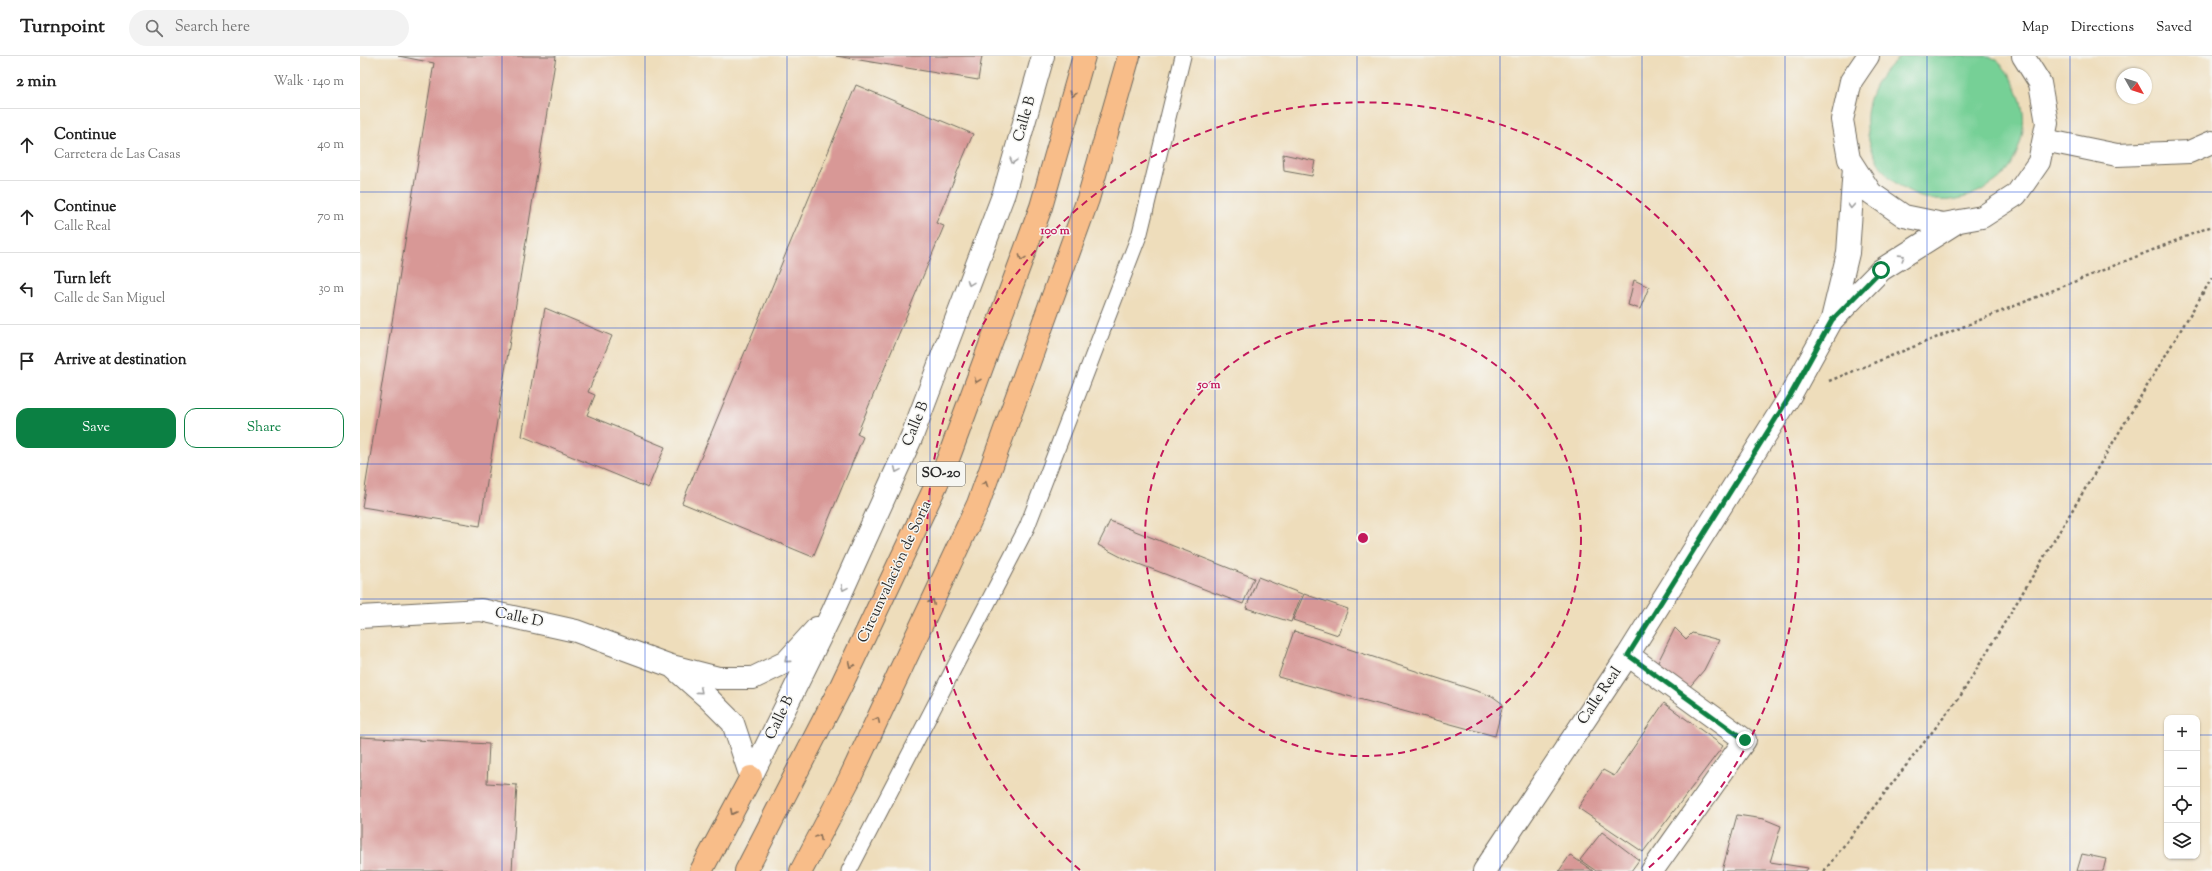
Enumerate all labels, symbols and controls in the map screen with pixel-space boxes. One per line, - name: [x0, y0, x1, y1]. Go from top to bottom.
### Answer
- search box: [129, 10, 409, 46]
- text: Turnpoint: [20, 14, 105, 41]
- icon: search: [143, 17, 165, 39]
- text: Search here: [175, 17, 250, 38]
- text: Map: [2022, 18, 2049, 38]
- text: Directions: [2071, 18, 2134, 38]
- text: Saved: [2156, 18, 2192, 38]
- north arrow: [2116, 68, 2152, 104]
- text: 2 min: [16, 70, 57, 94]
- text: Walk · 140 m: [273, 73, 344, 91]
- one-way arrow: [1069, 90, 1078, 97]
- street label: Calle B: [1008, 93, 1042, 144]
- text: Continue: [54, 125, 116, 146]
- icon: ahead: [16, 134, 38, 156]
- text: 40 m: [317, 136, 344, 154]
- text: Carretera de Las Casas: [54, 146, 180, 164]
- one-way arrow: [1009, 157, 1018, 164]
- text: Continue: [54, 197, 116, 218]
- one-way arrow: [1847, 203, 1856, 209]
- icon: ahead: [16, 206, 38, 228]
- text: 70 m: [317, 208, 344, 226]
- text: Calle Real: [54, 218, 111, 236]
- text: 100 m: [1039, 222, 1070, 240]
- one-way arrow: [1019, 254, 1027, 261]
- one-way arrow: [1898, 254, 1905, 262]
- route start: [1872, 261, 1890, 279]
- text: Turn left: [54, 269, 111, 290]
- icon: left: [16, 278, 38, 300]
- text: 30 m: [318, 280, 344, 298]
- one-way arrow: [966, 280, 974, 287]
- text: Calle de San Miguel: [54, 290, 166, 308]
- icon: arrive: [16, 350, 38, 372]
- text: Arrive at destination: [54, 350, 187, 371]
- one-way arrow: [974, 376, 982, 383]
- text: 50 m: [1197, 376, 1221, 394]
- street label: Calle B: [898, 398, 935, 450]
- button: Save: [16, 408, 176, 448]
- button: Share: [184, 408, 344, 448]
- road number: SO-20: [917, 462, 965, 486]
- one-way arrow: [894, 465, 902, 473]
- one-way arrow: [980, 480, 989, 487]
- street label: Circunvalación de Soria: [853, 497, 937, 647]
- centre of rings: [1356, 531, 1370, 545]
- one-way arrow: [841, 584, 849, 592]
- one-way arrow: [927, 599, 935, 607]
- street label: Calle D: [493, 603, 545, 633]
- one-way arrow: [784, 655, 792, 662]
- one-way arrow: [848, 660, 856, 668]
- street label: Calle Real: [1573, 663, 1627, 729]
- one-way arrow: [696, 687, 703, 694]
- street label: Calle B: [760, 692, 800, 744]
- map controls: [2164, 715, 2200, 859]
- button: +: [2164, 715, 2200, 751]
- one-way arrow: [872, 717, 880, 725]
- route end: [1736, 731, 1754, 749]
- button: −: [2164, 751, 2200, 787]
- button: locate: [2164, 787, 2200, 823]
- one-way arrow: [730, 807, 738, 815]
- button: layers: [2164, 823, 2200, 859]
- one-way arrow: [814, 833, 822, 841]

